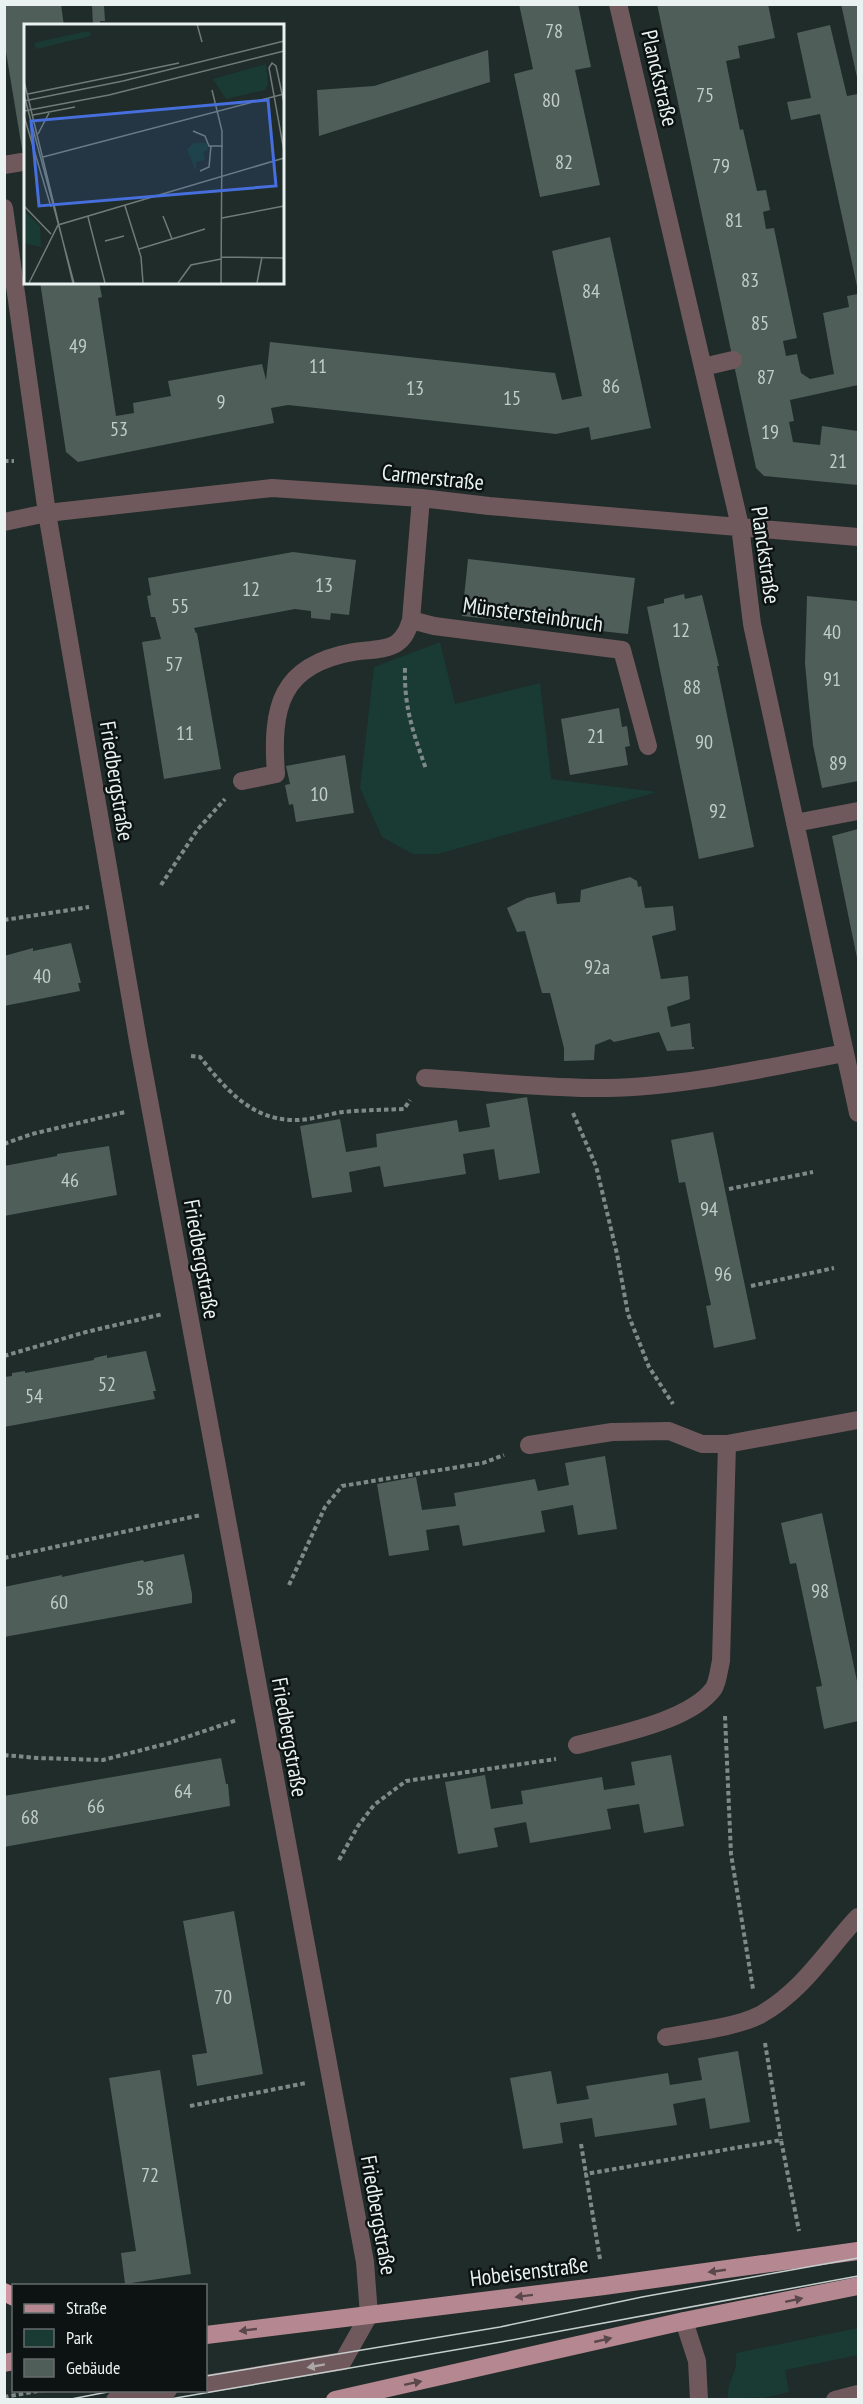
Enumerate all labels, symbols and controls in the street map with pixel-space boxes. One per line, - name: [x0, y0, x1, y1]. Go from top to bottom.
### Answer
- house number: 78: [545, 18, 563, 44]
- inset map: [24, 24, 284, 284]
- street label: Planckstraße: [635, 27, 685, 129]
- house number: 75: [696, 82, 714, 108]
- house number: 80: [542, 87, 560, 113]
- house number: 82: [555, 149, 573, 175]
- house number: 79: [712, 153, 730, 179]
- house number: 81: [725, 207, 743, 233]
- house number: 83: [741, 267, 759, 293]
- house number: 84: [582, 278, 600, 304]
- house number: 85: [751, 310, 769, 336]
- house number: 49: [69, 333, 87, 359]
- house number: 11: [309, 353, 327, 379]
- house number: 87: [757, 364, 775, 390]
- house number: 86: [602, 373, 620, 399]
- house number: 13: [406, 375, 424, 401]
- house number: 15: [503, 385, 521, 411]
- house number: 9: [217, 389, 226, 415]
- house number: 53: [110, 416, 128, 442]
- house number: 19: [761, 419, 779, 445]
- house number: 21: [829, 448, 847, 474]
- street label: Carmerstraße: [381, 458, 485, 496]
- street label: Planckstraße: [745, 505, 787, 605]
- house number: 13: [315, 572, 333, 598]
- house number: 12: [242, 576, 260, 602]
- street label: Münstersteinbruch: [461, 590, 605, 638]
- house number: 55: [171, 593, 189, 619]
- house number: 12: [672, 617, 690, 643]
- house number: 40: [823, 619, 841, 645]
- house number: 57: [165, 651, 183, 677]
- house number: 91: [823, 666, 841, 692]
- house number: 88: [683, 674, 701, 700]
- street label: Friedbergstraße: [94, 719, 140, 843]
- house number: 11: [176, 720, 194, 746]
- house number: 21: [587, 723, 605, 749]
- house number: 90: [695, 729, 713, 755]
- house number: 89: [829, 750, 847, 776]
- house number: 10: [310, 781, 328, 807]
- house number: 92: [709, 798, 727, 824]
- house number: 92a: [584, 954, 610, 980]
- house number: 40: [33, 963, 51, 989]
- house number: 46: [61, 1167, 79, 1193]
- house number: 94: [700, 1196, 718, 1222]
- street label: Friedbergstraße: [178, 1197, 226, 1321]
- house number: 96: [714, 1261, 732, 1287]
- house number: 52: [98, 1371, 116, 1397]
- house number: 54: [25, 1383, 43, 1409]
- house number: 58: [136, 1575, 154, 1601]
- house number: 98: [811, 1578, 829, 1604]
- house number: 60: [50, 1589, 68, 1615]
- street label: Friedbergstraße: [266, 1675, 314, 1799]
- house number: 64: [174, 1778, 192, 1804]
- house number: 66: [87, 1793, 105, 1819]
- house number: 68: [21, 1804, 39, 1830]
- house number: 70: [214, 1984, 232, 2010]
- street label: Friedbergstraße: [355, 2153, 403, 2277]
- house number: 72: [141, 2162, 159, 2188]
- street label: Hobeisenstraße: [468, 2250, 590, 2292]
- one-way arrow: [708, 2267, 727, 2276]
- legend: [12, 2284, 207, 2392]
- one-way arrow: [514, 2292, 533, 2301]
- one-way arrow: [785, 2295, 804, 2304]
- text: Straße: [66, 2296, 107, 2319]
- one-way arrow: [239, 2325, 258, 2335]
- text: Park: [66, 2326, 93, 2349]
- one-way arrow: [594, 2334, 612, 2344]
- text: Gebäude: [66, 2356, 120, 2379]
- one-way arrow: [307, 2361, 326, 2370]
- one-way arrow: [404, 2377, 422, 2387]

